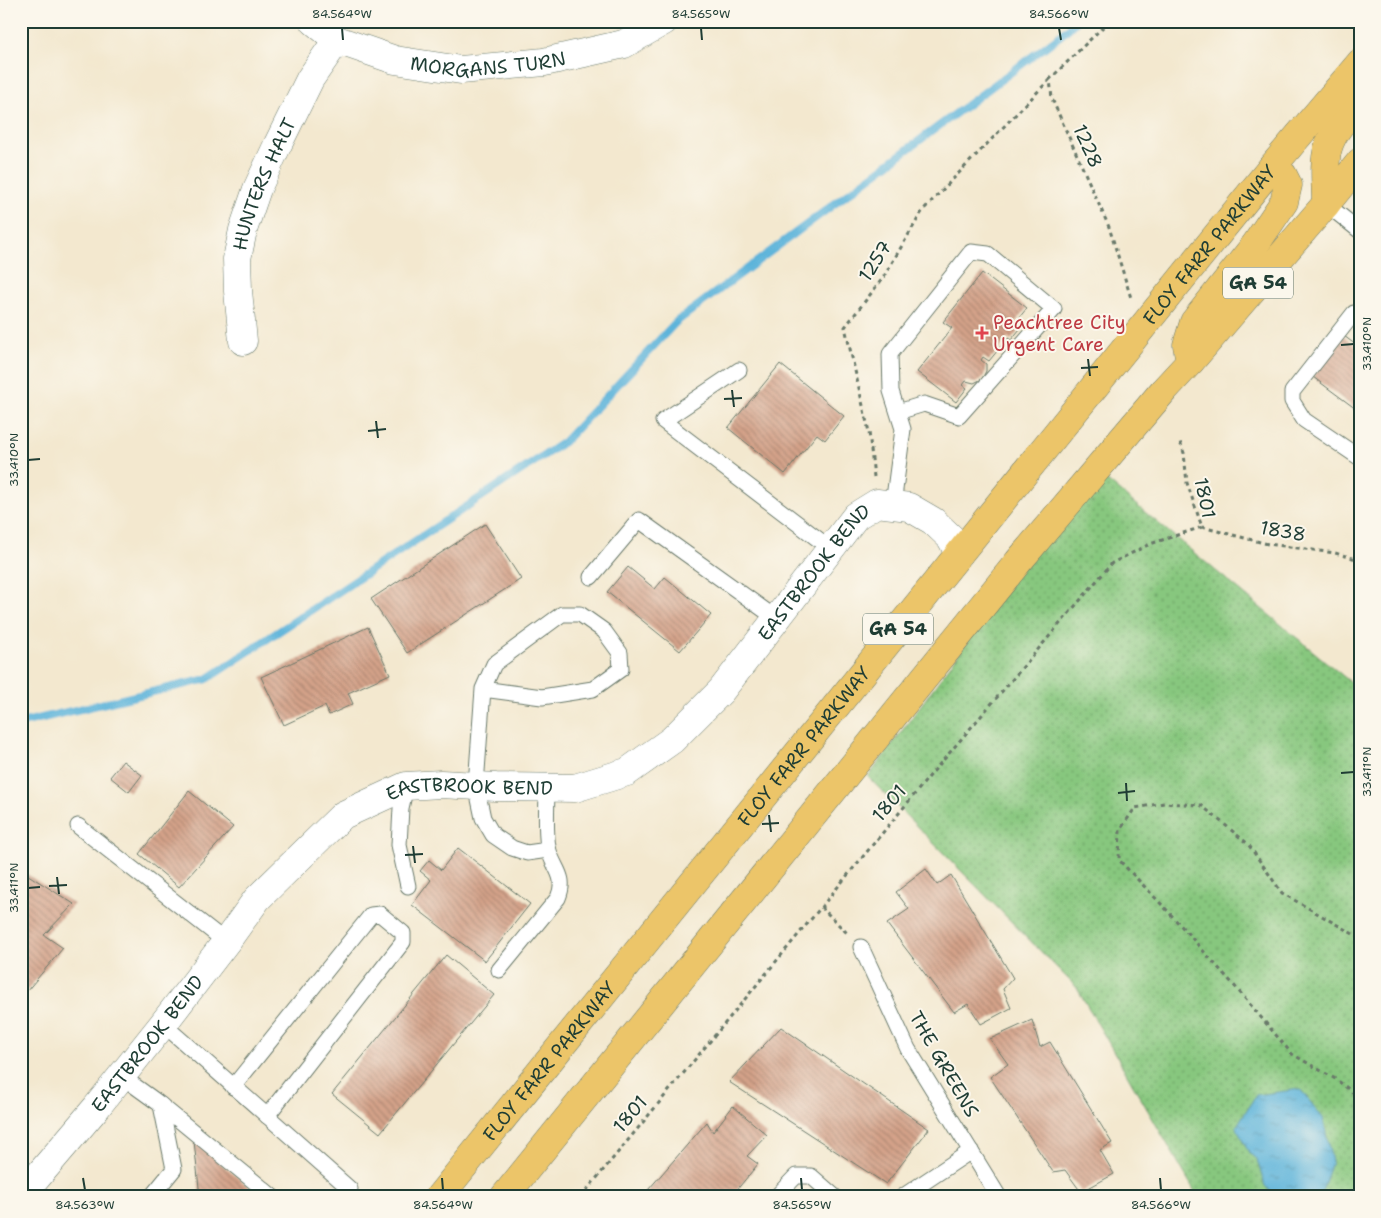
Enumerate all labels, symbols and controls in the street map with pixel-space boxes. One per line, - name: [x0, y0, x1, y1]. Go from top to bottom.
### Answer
- text: 84.564°W: [312, 6, 372, 22]
- text: 84.565°W: [672, 6, 730, 22]
- text: 84.566°W: [1029, 6, 1089, 22]
- street label: MORGANS TURN: [409, 45, 568, 83]
- street label: HUNTERS HALT: [227, 113, 302, 252]
- street label: 1228: [1067, 120, 1109, 172]
- street label: FLOY FARR PARKWAY: [1137, 159, 1282, 330]
- street label: 1257: [853, 236, 897, 286]
- road number: GA 54: [1223, 268, 1293, 298]
- place label: Peachtree City Urgent Care: [993, 310, 1126, 357]
- text: 33.410°N: [1359, 317, 1375, 371]
- marker: Peachtree City Urgent Care: [975, 326, 989, 340]
- text: 33.410°N: [6, 433, 22, 487]
- street label: 1801: [1188, 475, 1222, 521]
- street label: EASTBROOK BEND: [752, 498, 874, 646]
- street label: 1838: [1258, 515, 1308, 547]
- road number: GA 54: [863, 614, 933, 644]
- street label: FLOY FARR PARKWAY: [732, 661, 876, 831]
- text: 33.411°N: [1359, 747, 1375, 797]
- street label: EASTBROOK BEND: [382, 771, 553, 806]
- street label: 1801: [866, 779, 912, 827]
- text: 33.411°N: [6, 863, 22, 913]
- street label: EASTBROOK BEND: [85, 970, 209, 1117]
- street label: FLOY FARR PARKWAY: [477, 975, 622, 1146]
- street label: THE GREENS: [904, 1006, 984, 1122]
- street label: 1801: [607, 1090, 653, 1138]
- text: 84.563°W: [55, 1197, 115, 1213]
- text: 84.564°W: [413, 1197, 473, 1213]
- text: 84.565°W: [773, 1197, 831, 1213]
- text: 84.566°W: [1131, 1197, 1191, 1213]

